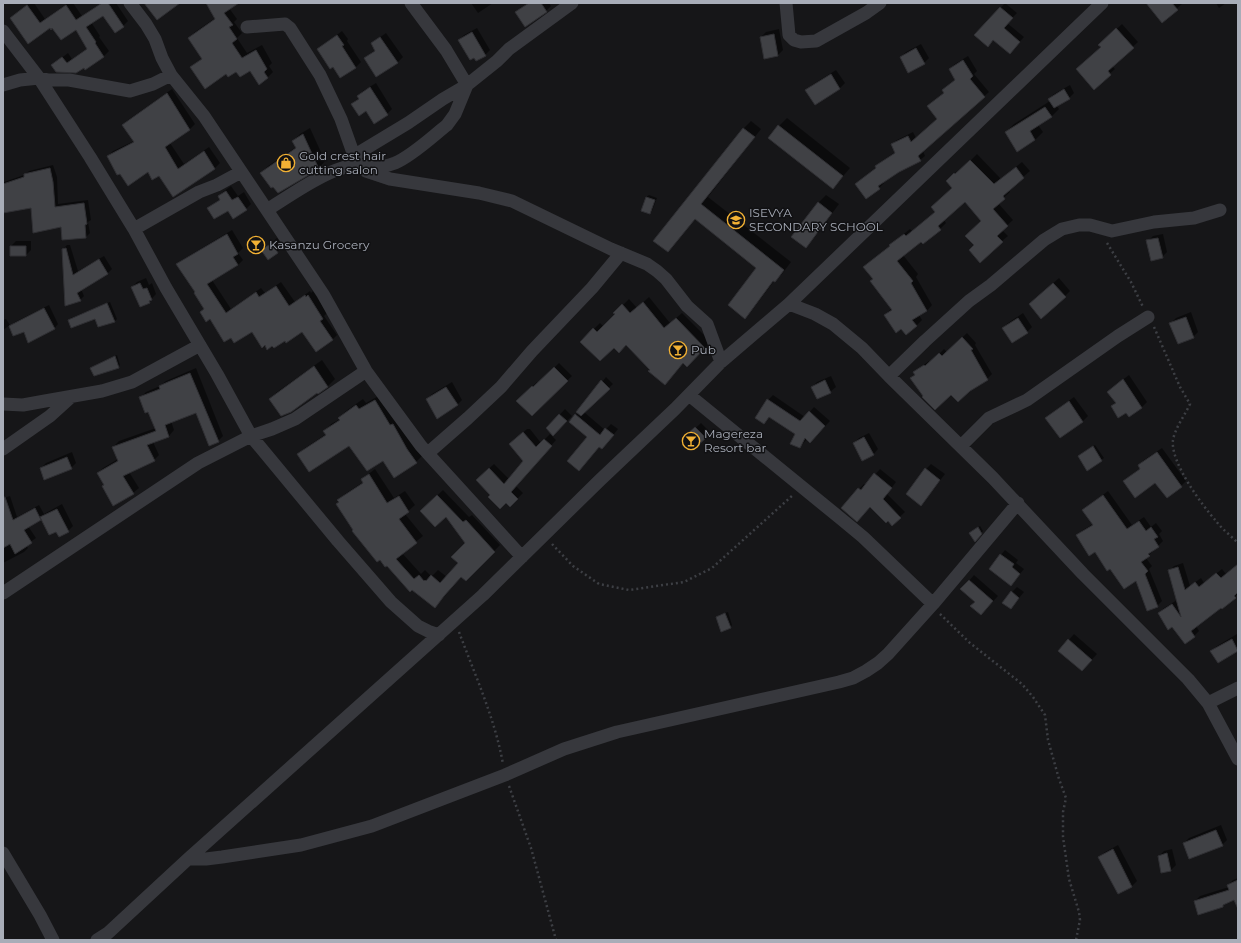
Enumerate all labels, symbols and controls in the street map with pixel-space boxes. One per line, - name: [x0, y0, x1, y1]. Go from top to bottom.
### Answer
- place label: Gold crest hair cutting salon: [299, 148, 386, 177]
- shop icon: Gold crest hair cutting salon: [276, 153, 296, 173]
- place label: ISEVYA SECONDARY SCHOOL: [749, 205, 883, 234]
- school or university icon: ISEVYA SECONDARY SCHOOL: [726, 210, 746, 230]
- bar icon: Kasanzu Grocery: [246, 235, 266, 255]
- place label: Kasanzu Grocery: [269, 237, 370, 252]
- bar icon: Pub: [668, 340, 688, 360]
- place label: Pub: [691, 342, 716, 357]
- place label: Magereza Resort bar: [704, 426, 766, 455]
- bar icon: Magereza Resort bar: [681, 431, 701, 451]

